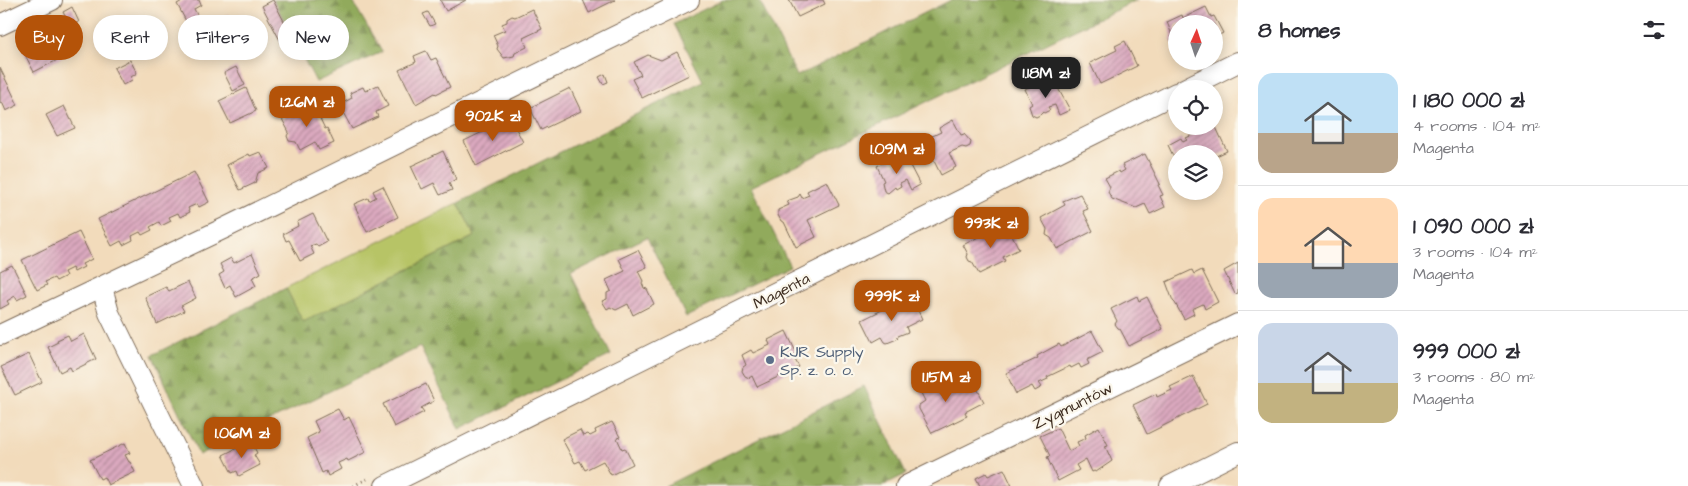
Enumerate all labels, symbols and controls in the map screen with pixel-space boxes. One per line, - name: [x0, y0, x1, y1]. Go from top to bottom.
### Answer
- chip: Buy: [15, 15, 83, 60]
- chip: Rent: [93, 15, 168, 60]
- chip: Filters: [178, 15, 268, 60]
- chip: New: [278, 15, 349, 60]
- north arrow: [1168, 15, 1222, 70]
- map controls: [1168, 15, 1223, 200]
- text: 8 homes: [1258, 16, 1340, 45]
- icon: filters: [1640, 16, 1668, 44]
- pin: 1.18M zł: [994, 56, 1098, 99]
- text: 1.18M zł: [1023, 62, 1069, 84]
- button: locate: [1168, 80, 1223, 135]
- pin: 1.26M zł: [255, 86, 359, 128]
- text: 1 180 000 zł: [1413, 86, 1524, 115]
- text: 1.26M zł: [280, 91, 334, 113]
- icon: home: [1298, 93, 1358, 153]
- pin: 902K zł: [447, 100, 539, 142]
- text: 902K zł: [466, 105, 520, 127]
- text: 4 rooms · 104 m²: [1413, 115, 1541, 137]
- pin: 1.09M zł: [845, 132, 949, 175]
- text: Magenta: [1413, 137, 1474, 159]
- text: 1.09M zł: [870, 138, 924, 160]
- button: layers: [1168, 145, 1223, 200]
- pin: 993K zł: [945, 206, 1037, 249]
- text: 993K zł: [965, 212, 1017, 234]
- text: 1 090 000 zł: [1413, 212, 1533, 241]
- icon: home: [1298, 218, 1358, 278]
- text: 3 rooms · 104 m²: [1413, 241, 1538, 263]
- text: Magenta: [1413, 263, 1474, 285]
- street label: Magenta: [749, 267, 814, 315]
- pin: 999K zł: [846, 280, 938, 322]
- text: 999K zł: [865, 285, 919, 307]
- text: 999 000 zł: [1413, 337, 1519, 366]
- place label: KJR Supply Sp. z. o. o.: [780, 341, 864, 381]
- icon: home: [1298, 343, 1358, 403]
- marker: KJR Supply Sp. z. o. o.: [764, 354, 776, 366]
- pin: 1.15M zł: [894, 360, 998, 403]
- text: 1.15M zł: [922, 366, 970, 388]
- text: 3 rooms · 80 m²: [1413, 366, 1535, 388]
- street label: Zygmuntów: [1029, 377, 1117, 436]
- text: Magenta: [1413, 388, 1474, 410]
- pin: 1.06M zł: [190, 416, 294, 459]
- text: 1.06M zł: [215, 422, 269, 444]

